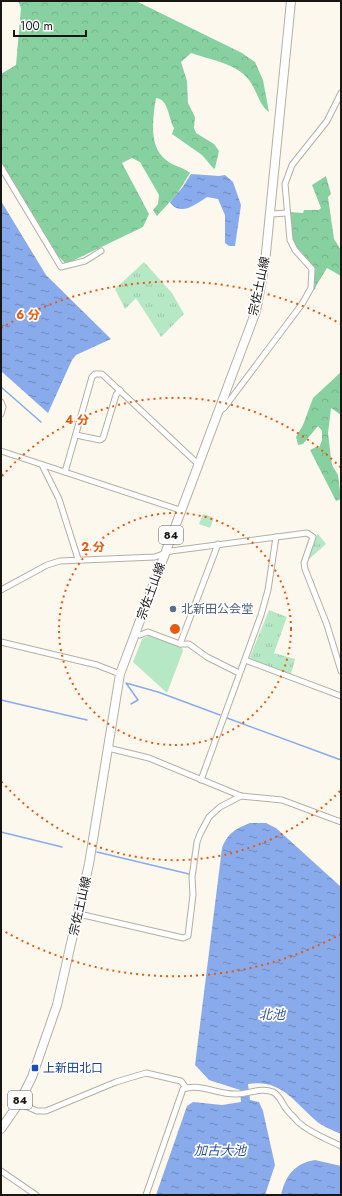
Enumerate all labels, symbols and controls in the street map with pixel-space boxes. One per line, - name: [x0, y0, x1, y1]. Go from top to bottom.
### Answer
- scale bar: [14, 12, 86, 38]
- text: 100 m: [20, 17, 53, 35]
- street label: 宗佐土山線: [244, 255, 274, 317]
- text: 6 分: [16, 306, 40, 324]
- text: 4 分: [65, 411, 89, 429]
- road number: 84: [159, 526, 183, 544]
- text: 2 分: [81, 538, 105, 556]
- street label: 宗佐土山線: [132, 560, 170, 622]
- place label: 北新田公会堂: [181, 600, 253, 618]
- marker: 北新田公会堂: [168, 604, 178, 614]
- centre of rings: [168, 622, 182, 636]
- street label: 宗佐土山線: [64, 875, 96, 937]
- water label: 北池: [259, 1005, 287, 1024]
- place label: 上新田北口: [43, 1059, 103, 1077]
- marker: 上新田北口: [30, 1063, 40, 1073]
- road number: 84: [8, 1091, 32, 1109]
- water label: 加古大池: [194, 1141, 248, 1160]

